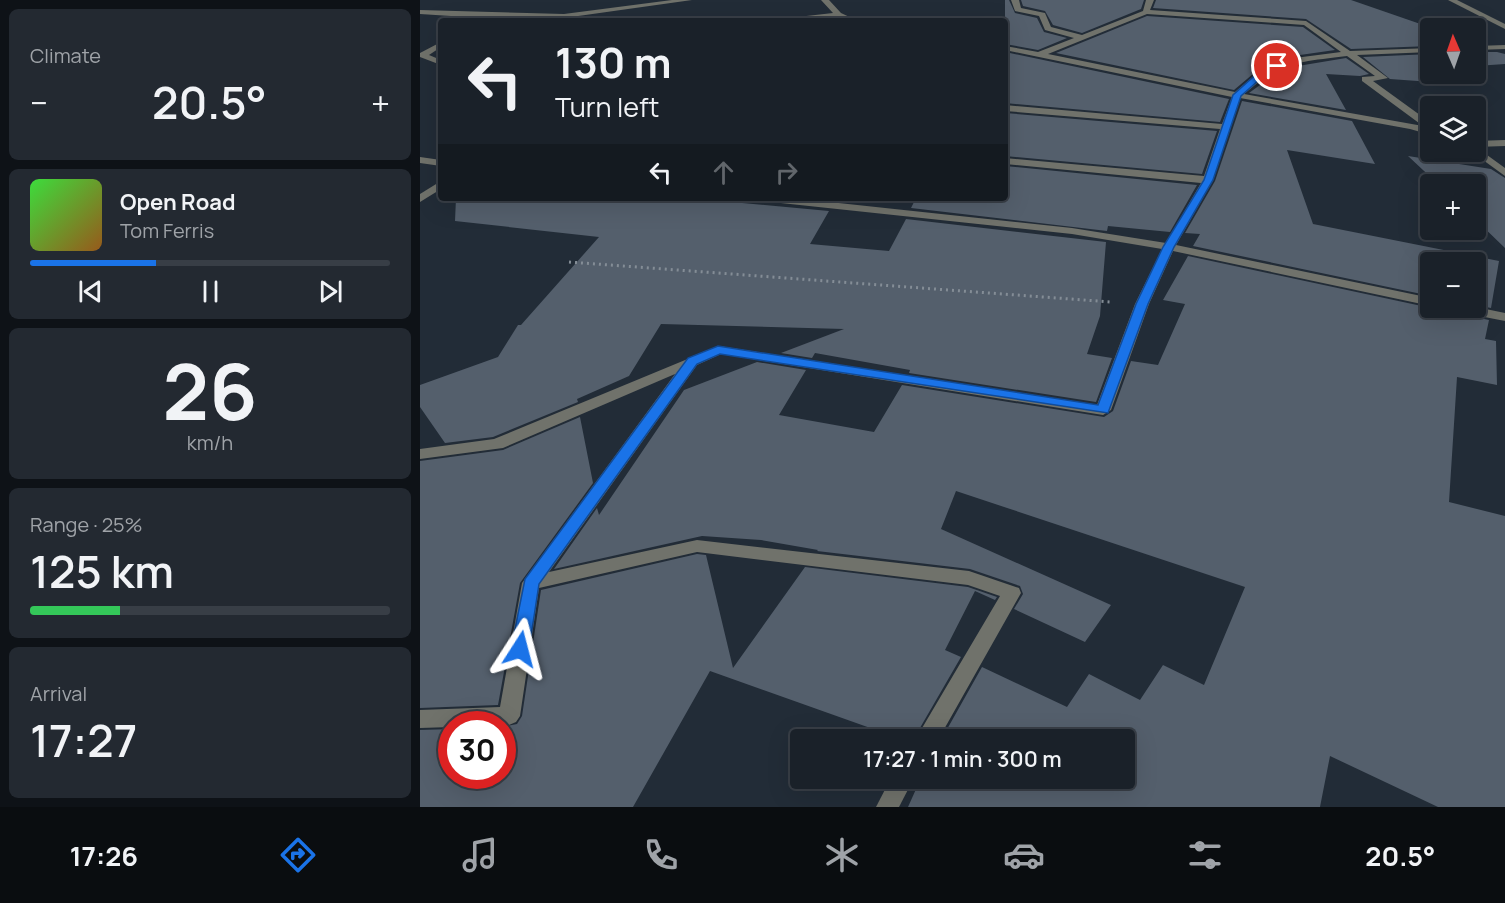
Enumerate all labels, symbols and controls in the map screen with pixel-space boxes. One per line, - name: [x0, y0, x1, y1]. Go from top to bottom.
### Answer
- north arrow: [1420, 18, 1486, 84]
- map controls: [1420, 18, 1486, 318]
- text: 130 m: [555, 33, 672, 91]
- pin: [1251, 40, 1302, 91]
- text: Climate: [30, 42, 101, 69]
- icon: left: [456, 42, 534, 120]
- icon: arrive: [1260, 49, 1293, 82]
- text: 20.5°: [152, 71, 267, 133]
- text: −: [30, 80, 48, 125]
- text: +: [371, 80, 390, 125]
- text: Turn left: [555, 88, 659, 125]
- button: layers: [1420, 96, 1486, 162]
- icon: left: [644, 156, 677, 189]
- icon: ahead: [707, 156, 740, 189]
- icon: right: [770, 156, 803, 189]
- button: +: [1420, 174, 1486, 240]
- text: Open Road: [120, 187, 235, 217]
- text: Tom Ferris: [120, 217, 214, 244]
- button: −: [1420, 252, 1486, 318]
- icon: previous: [74, 275, 107, 308]
- icon: pause: [194, 275, 227, 308]
- icon: next: [314, 275, 347, 308]
- text: 26: [163, 337, 257, 443]
- text: km/h: [187, 429, 233, 456]
- text: Range · 25%: [30, 511, 143, 538]
- text: 125 km: [30, 540, 174, 602]
- position arrow: [488, 617, 552, 681]
- text: Arrival: [30, 680, 87, 707]
- text: 17:27: [30, 709, 137, 771]
- speed limit sign: 30: [438, 711, 516, 789]
- text: 17:27 · 1 min · 300 m: [863, 744, 1062, 774]
- icon: directions: [277, 834, 319, 876]
- icon: music: [459, 834, 501, 876]
- icon: phone: [640, 834, 682, 876]
- icon: climate: [821, 834, 863, 876]
- icon: car: [1003, 834, 1045, 876]
- icon: filters: [1184, 834, 1226, 876]
- text: 17:26: [70, 837, 138, 874]
- text: 20.5°: [1365, 837, 1435, 874]

